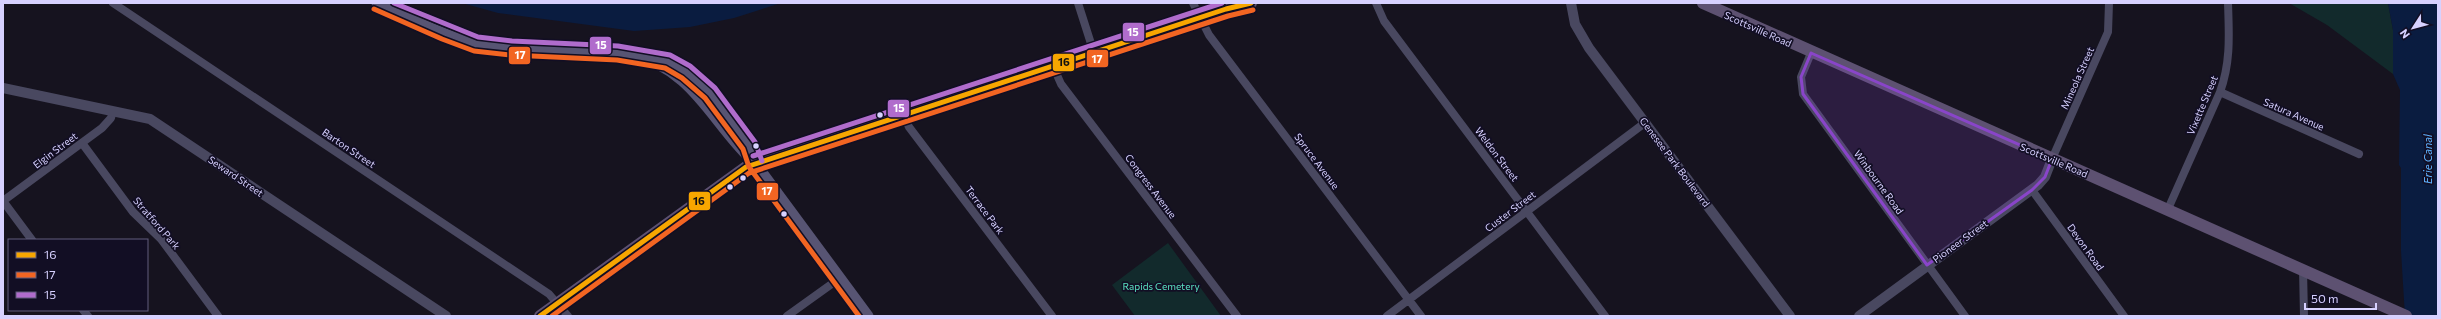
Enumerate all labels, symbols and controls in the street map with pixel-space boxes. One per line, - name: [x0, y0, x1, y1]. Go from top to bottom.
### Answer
- north arrow: [2393, 8, 2433, 48]
- street label: Scottsville Road: [1722, 9, 1794, 49]
- line badge: 15: [1122, 22, 1145, 42]
- text: 15: [1127, 25, 1139, 38]
- text: N: [2397, 27, 2412, 41]
- line badge: 15: [589, 36, 612, 55]
- text: 15: [595, 38, 607, 51]
- street label: Mineola Street: [2058, 45, 2096, 111]
- line badge: 17: [508, 46, 531, 65]
- text: 17: [514, 48, 526, 61]
- line badge: 17: [1086, 49, 1109, 68]
- text: 17: [1091, 52, 1103, 65]
- line badge: 16: [1052, 53, 1075, 72]
- text: 16: [1058, 55, 1070, 68]
- street label: Vixette Street: [2184, 74, 2220, 136]
- street label: Satura Avenue: [2262, 95, 2326, 133]
- line badge: 15: [887, 99, 910, 118]
- text: 15: [893, 101, 905, 114]
- unlabelled marker: [875, 110, 885, 120]
- street label: Genesee Park Boulevard: [1637, 115, 1713, 209]
- street label: Weldon Street: [1473, 124, 1521, 184]
- street label: Barton Street: [320, 126, 378, 170]
- street label: Elgin Street: [30, 129, 80, 171]
- street label: Spruce Avenue: [1292, 131, 1342, 191]
- water label: Erie Canal: [2421, 134, 2434, 184]
- street label: Scottsville Road: [2018, 140, 2090, 180]
- unlabelled marker: [751, 141, 761, 151]
- street label: Winbourne Road: [1852, 148, 1906, 217]
- street label: Congress Avenue: [1123, 151, 1179, 221]
- street label: Seward Street: [206, 153, 266, 199]
- unlabelled marker: [738, 173, 748, 183]
- unlabelled marker: [725, 182, 735, 192]
- line badge: 17: [756, 182, 779, 201]
- text: 17: [761, 184, 773, 197]
- street label: Terrace Park: [963, 184, 1007, 237]
- street label: Custer Street: [1482, 188, 1538, 234]
- line badge: 16: [688, 191, 711, 211]
- street label: Stratford Park: [131, 194, 183, 252]
- text: 16: [693, 194, 705, 207]
- unlabelled marker: [779, 209, 789, 219]
- street label: Pioneer Street: [1930, 217, 1990, 265]
- street label: Devon Road: [2065, 221, 2107, 273]
- legend: [8, 239, 148, 311]
- text: 16: [44, 247, 56, 261]
- text: 17: [44, 267, 55, 281]
- park label: Rapids Cemetery: [1122, 280, 1200, 292]
- scale bar: [2305, 285, 2376, 311]
- text: 15: [44, 287, 56, 301]
- text: 50 m: [2311, 291, 2339, 305]

